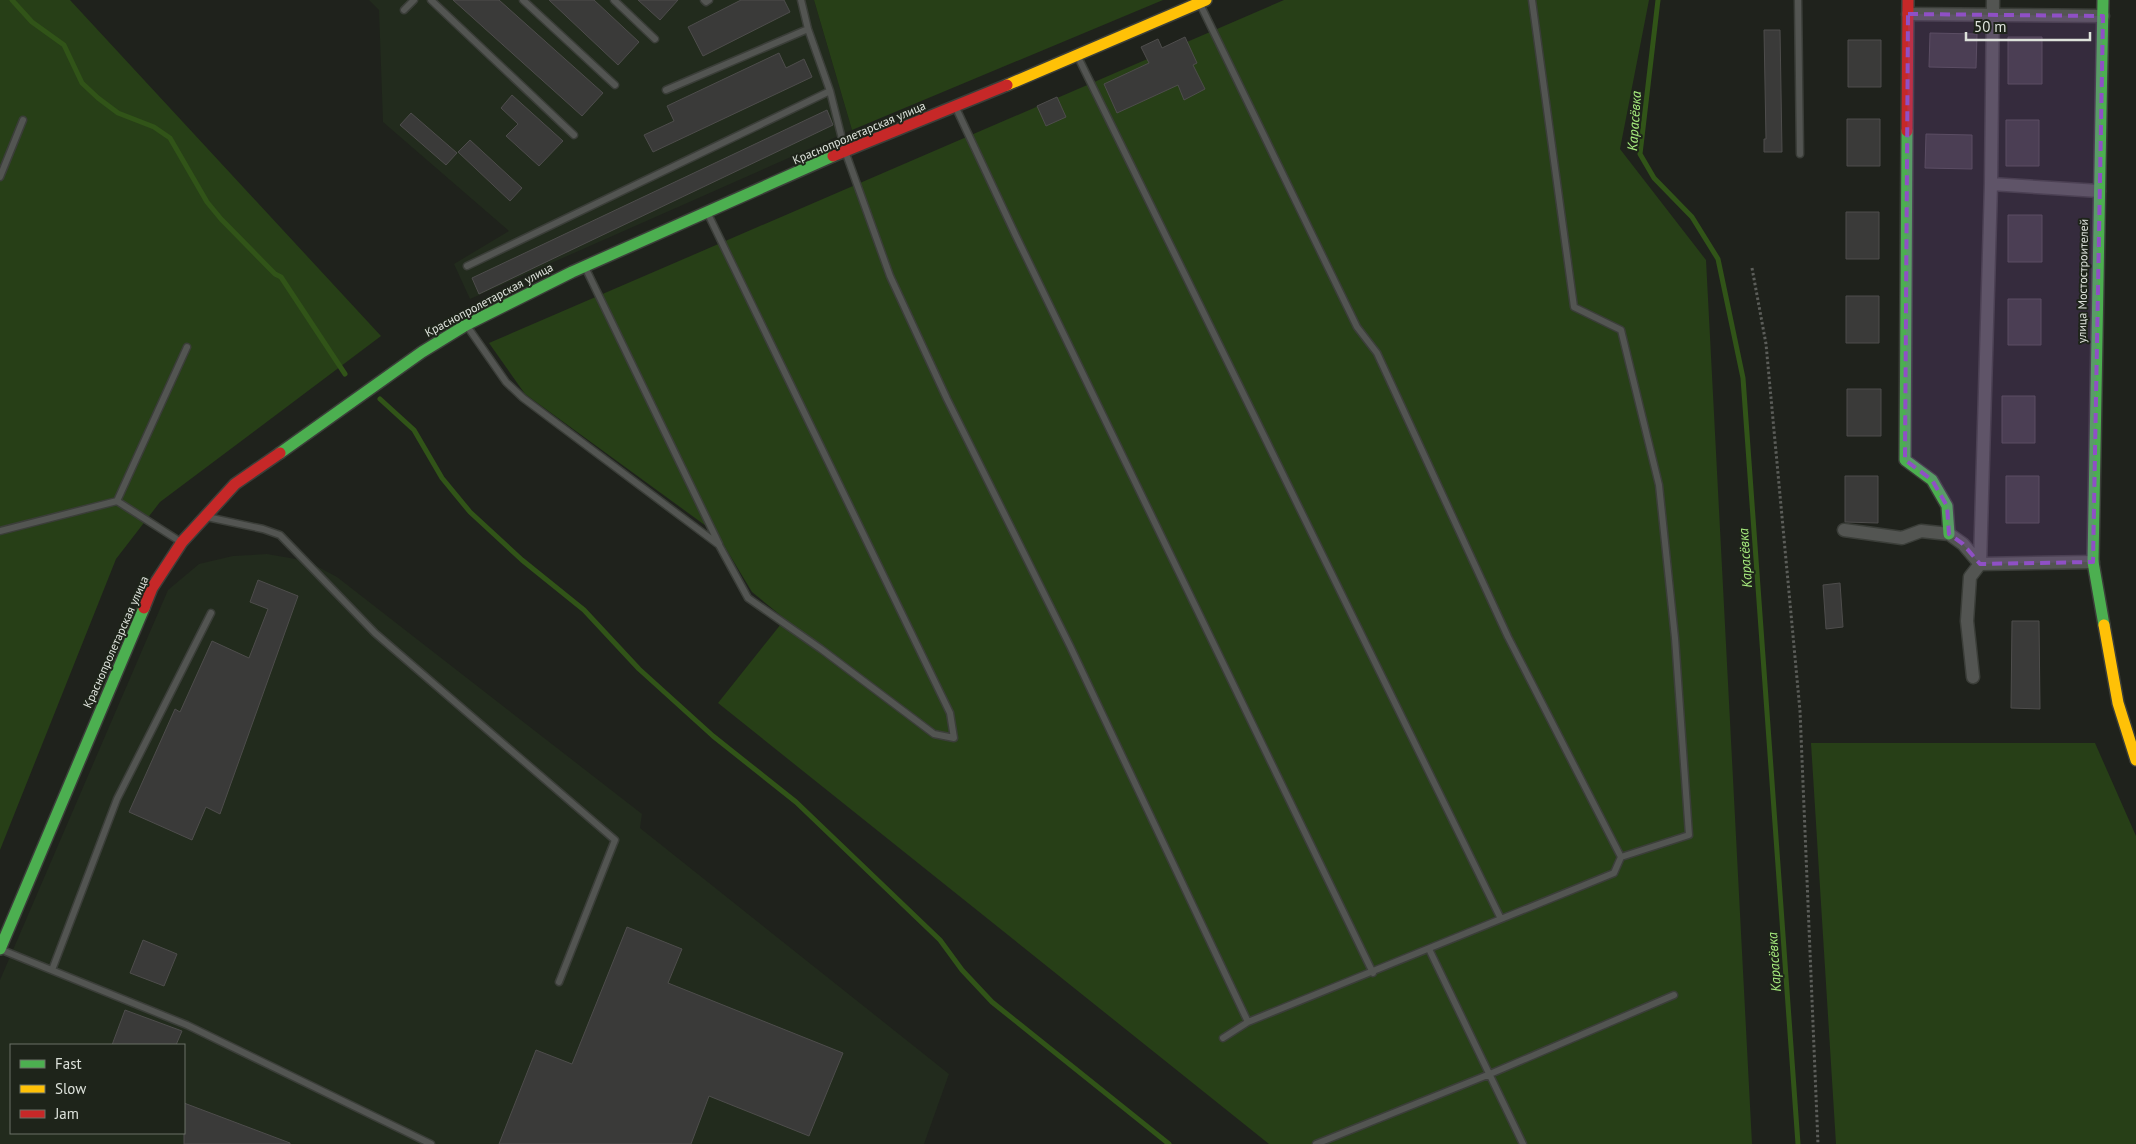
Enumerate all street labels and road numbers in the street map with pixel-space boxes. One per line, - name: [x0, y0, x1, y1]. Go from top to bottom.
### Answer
- street label: Краснопролетарская улица: [790, 98, 928, 167]
- street label: улица Мостостроителей: [2074, 219, 2091, 343]
- street label: Краснопролетарская улица: [422, 259, 556, 340]
- street label: Краснопролетарская улица: [80, 573, 152, 710]

